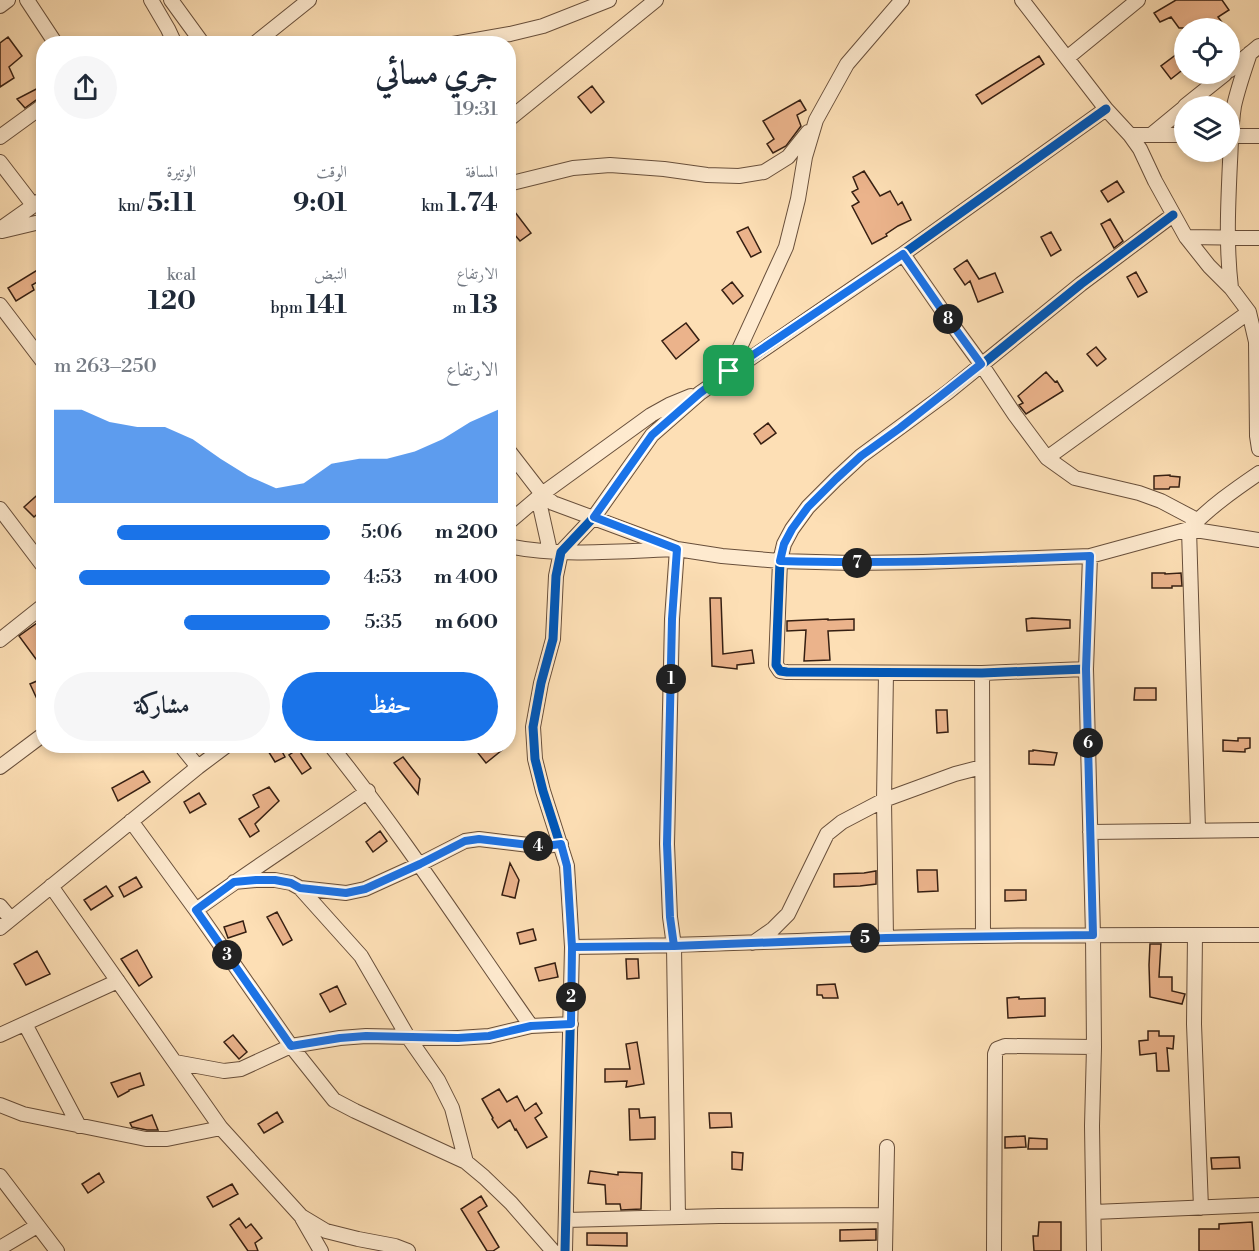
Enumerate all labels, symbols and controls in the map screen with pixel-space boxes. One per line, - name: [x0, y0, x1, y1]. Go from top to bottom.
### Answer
- map controls: [1174, 18, 1240, 162]
- button: locate: [1174, 18, 1240, 84]
- text: جري مسائي: [375, 54, 498, 95]
- button: share: [54, 56, 117, 119]
- button: layers: [1174, 96, 1240, 162]
- text: 19:31: [454, 97, 498, 122]
- text: الوتيرة: [166, 162, 196, 182]
- text: الوقت: [316, 162, 347, 182]
- text: المسافة: [465, 162, 498, 182]
- text: 5:11: [147, 187, 196, 219]
- text: 9:01: [293, 187, 347, 219]
- text: 1.74: [447, 187, 498, 219]
- text: /km: [118, 196, 147, 216]
- text: km: [421, 196, 447, 216]
- text: النبض: [314, 264, 347, 284]
- text: الارتفاع: [456, 264, 498, 284]
- text: kcal: [167, 265, 196, 285]
- text: 120: [148, 285, 196, 317]
- text: 141: [306, 289, 347, 321]
- text: 13: [470, 289, 498, 321]
- text: bpm: [270, 298, 306, 318]
- text: m: [453, 298, 470, 318]
- pin: 8: [933, 304, 963, 334]
- text: 8: [943, 309, 953, 329]
- pin: [703, 345, 754, 396]
- text: 250–263 m: [54, 354, 157, 379]
- icon: arrive: [712, 354, 745, 387]
- text: الارتفاع: [446, 358, 498, 383]
- text: 5:06: [361, 520, 402, 545]
- text: 200 m: [435, 520, 498, 545]
- pin: 7: [842, 548, 872, 578]
- text: 7: [852, 553, 862, 573]
- text: 4:53: [364, 565, 402, 590]
- text: 400 m: [434, 565, 498, 590]
- text: 5:35: [364, 610, 402, 635]
- text: 600 m: [435, 610, 498, 635]
- pin: 1: [656, 664, 686, 694]
- text: 1: [667, 669, 675, 689]
- button: مشاركة: [54, 672, 270, 741]
- button: حفظ: [282, 672, 498, 741]
- pin: 6: [1073, 728, 1103, 758]
- text: 6: [1083, 733, 1093, 753]
- pin: 4: [523, 831, 553, 861]
- text: 4: [533, 836, 543, 856]
- pin: 5: [850, 923, 880, 953]
- text: 5: [860, 928, 870, 948]
- pin: 3: [212, 940, 242, 970]
- text: 3: [222, 945, 232, 965]
- pin: 2: [556, 982, 586, 1012]
- text: 2: [566, 987, 576, 1007]

